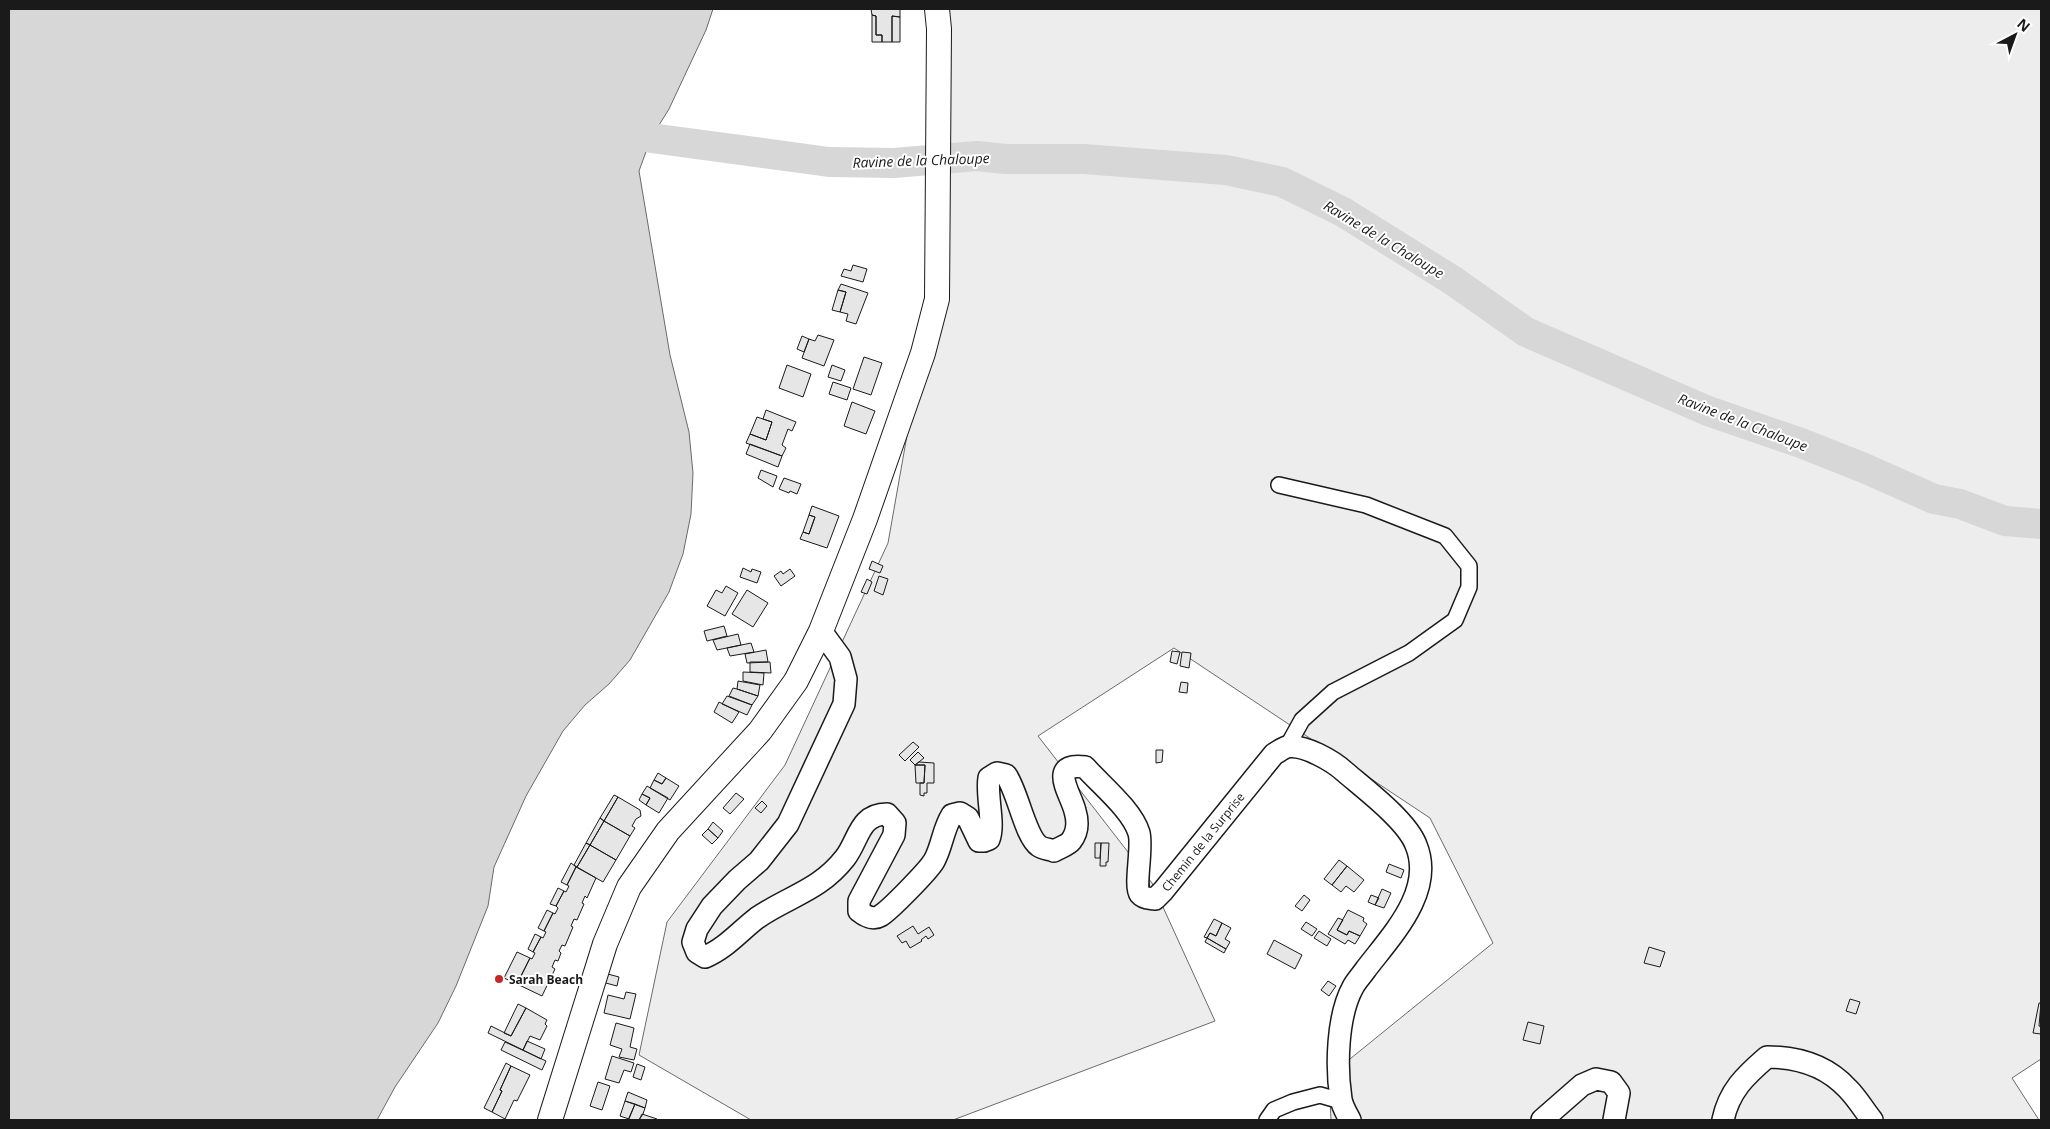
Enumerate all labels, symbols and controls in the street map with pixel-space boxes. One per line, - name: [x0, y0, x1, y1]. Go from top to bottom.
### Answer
- north arrow: [1990, 10, 2040, 60]
- text: N: [2013, 14, 2034, 36]
- water label: Ravine de la Chaloupe: [852, 148, 990, 172]
- water label: Ravine de la Chaloupe: [1320, 196, 1448, 282]
- water label: Ravine de la Chaloupe: [1676, 389, 1810, 455]
- street label: Chemin de la Surprise: [1158, 789, 1248, 895]
- place label: Sarah Beach: [509, 971, 583, 988]
- marker: Sarah Beach: [493, 973, 505, 985]

